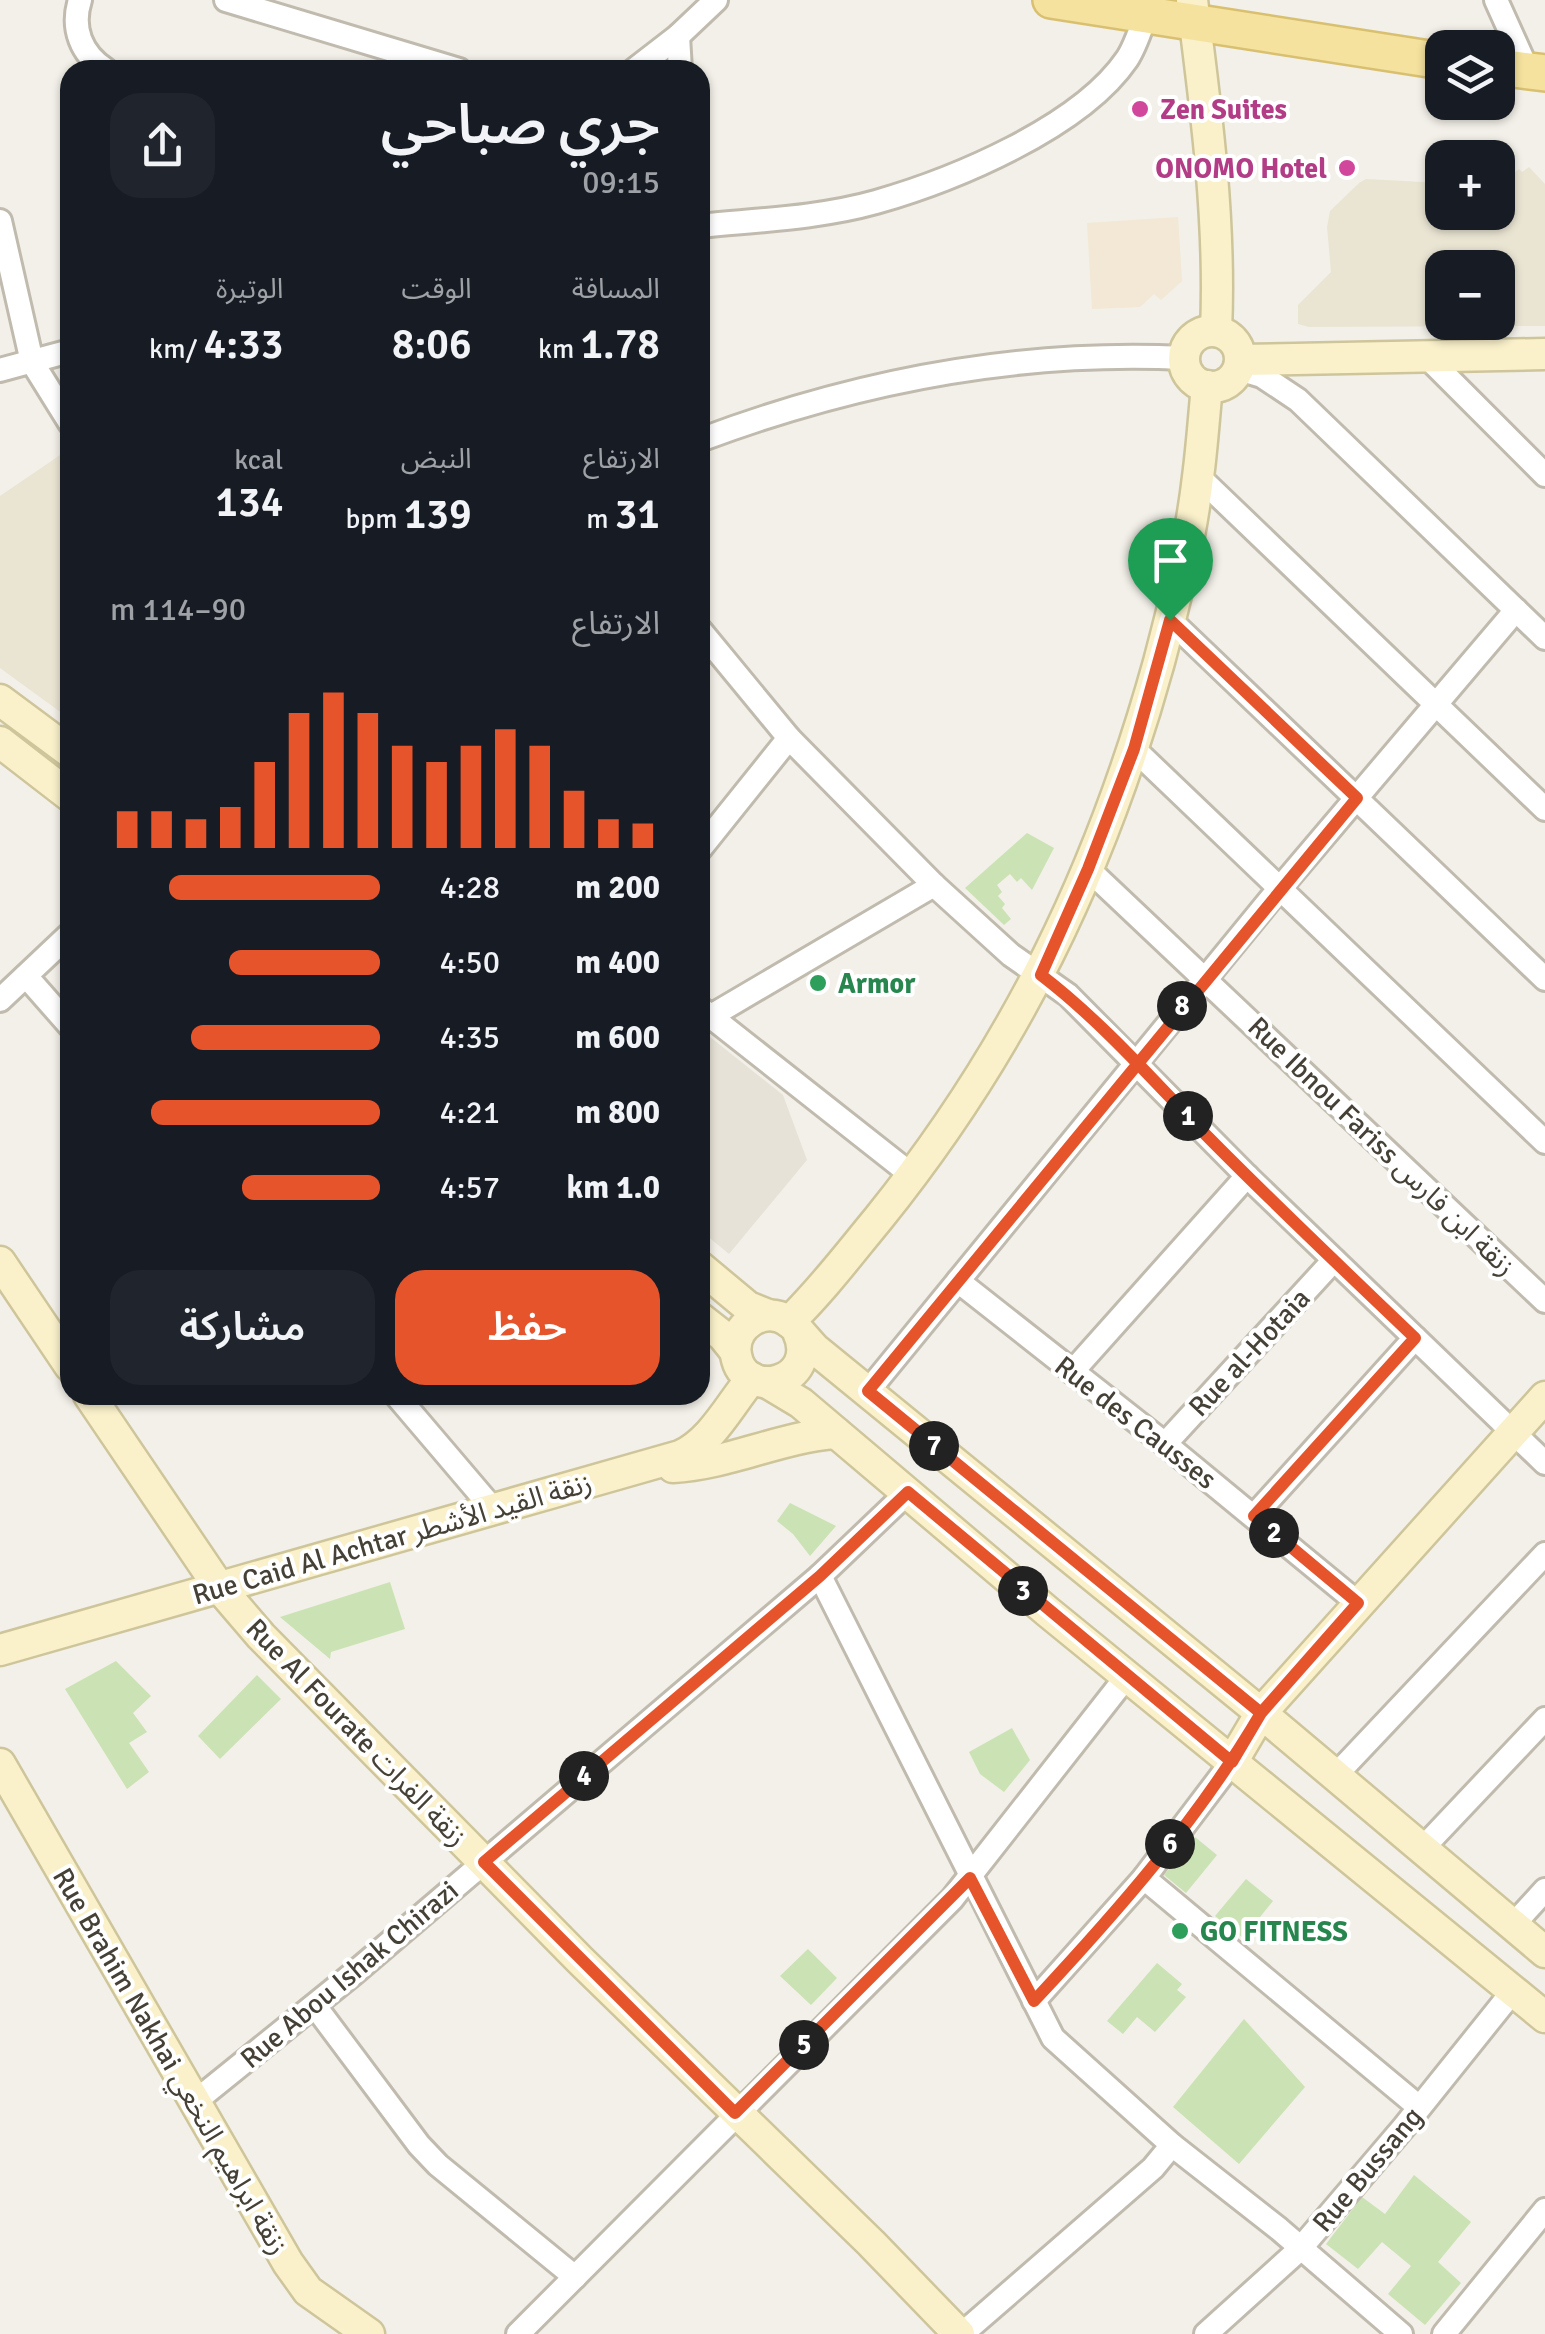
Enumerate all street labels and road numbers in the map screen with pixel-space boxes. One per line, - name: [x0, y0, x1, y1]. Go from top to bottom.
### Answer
- street label: Rue Ibnou Fariss زنقة ابن فارس: [1241, 1010, 1522, 1283]
- street label: Rue al-Hotaia: [1182, 1282, 1318, 1424]
- street label: Rue des Causses: [1048, 1349, 1223, 1496]
- street label: Rue Caid Al Achtar زنقة القيد الأشطر: [189, 1466, 596, 1612]
- street label: Rue Al Fourate زنقة الفرات: [239, 1612, 474, 1854]
- street label: Rue Brahim Nakhai زنقة ابراهيم النخعي: [42, 1862, 295, 2263]
- street label: Rue Abou Ishak Chirazi: [234, 1874, 465, 2076]
- street label: Rue Bussang: [1306, 2100, 1430, 2239]

